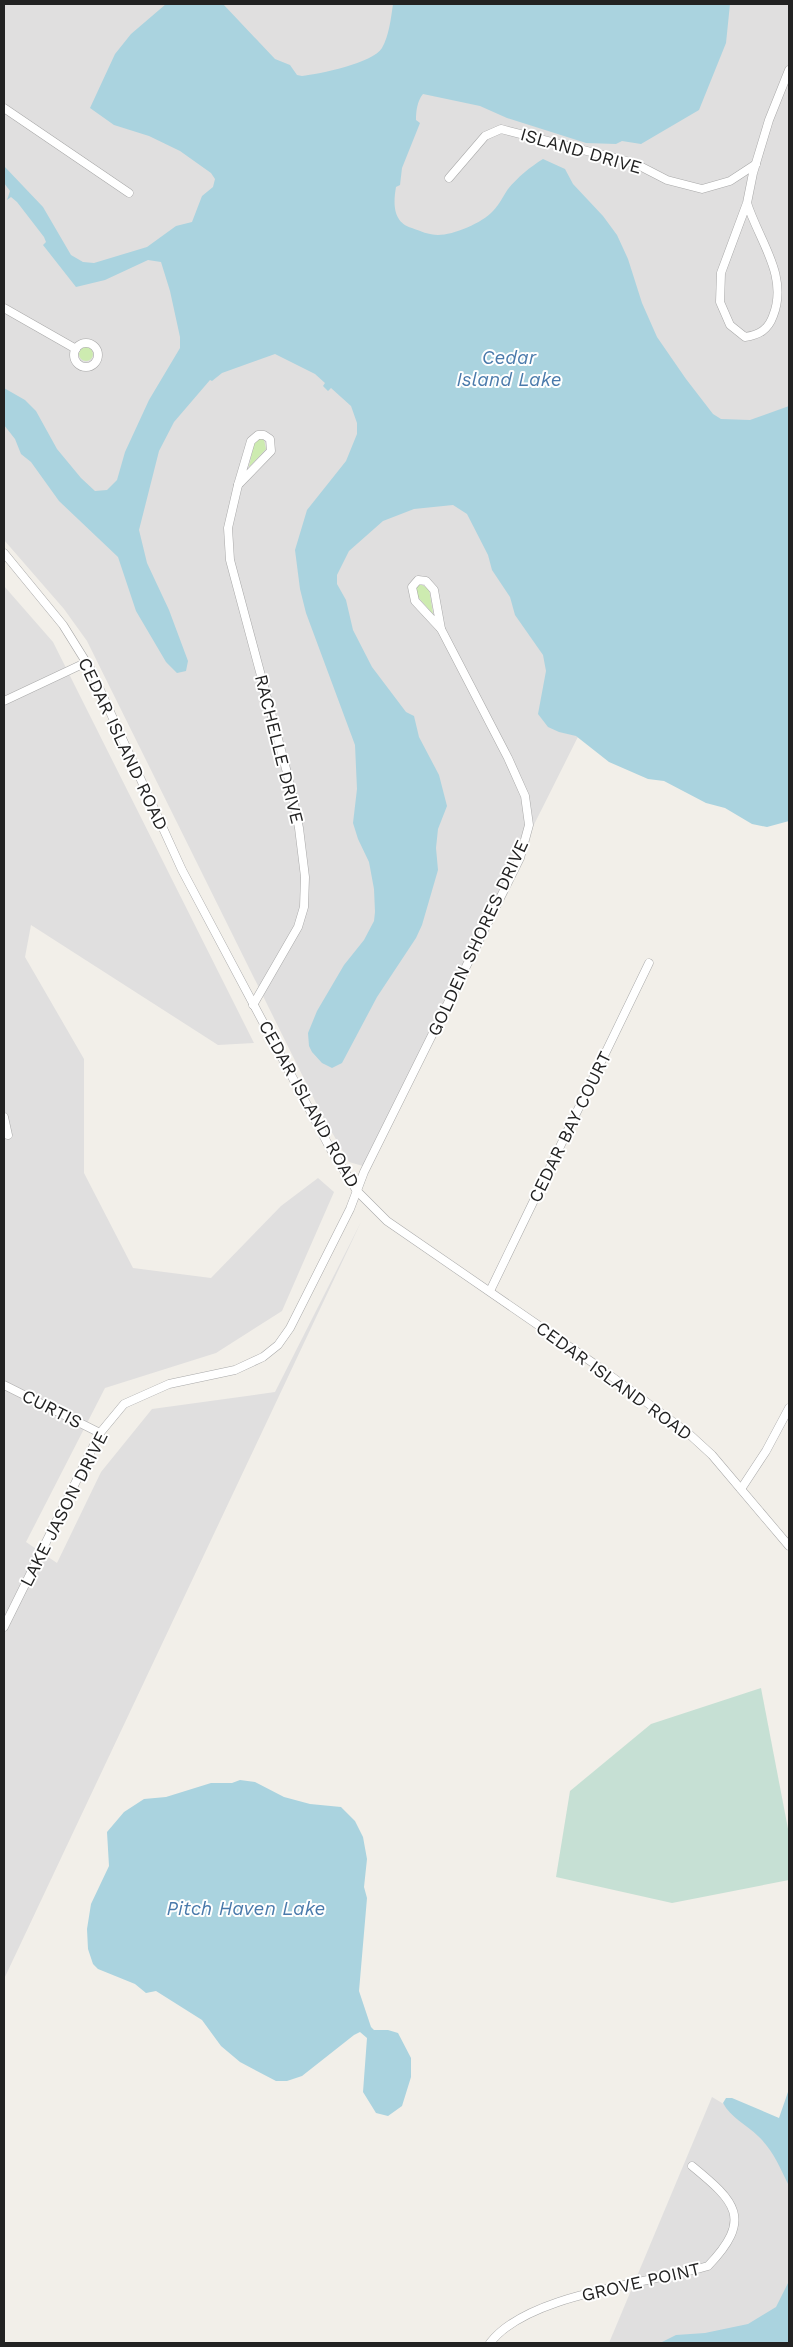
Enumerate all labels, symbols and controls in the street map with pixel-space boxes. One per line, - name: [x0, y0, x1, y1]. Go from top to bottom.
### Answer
- street label: ISLAND DRIVE: [518, 123, 644, 178]
- water label: Cedar Island Lake: [456, 346, 562, 391]
- street label: CEDAR ISLAND ROAD: [74, 654, 173, 833]
- street label: RACHELLE DRIVE: [251, 672, 308, 826]
- street label: GOLDEN SHORES DRIVE: [423, 836, 532, 1039]
- street label: CEDAR ISLAND ROAD: [255, 1016, 364, 1191]
- street label: CEDAR BAY COURT: [524, 1048, 615, 1206]
- street label: CEDAR ISLAND ROAD: [532, 1317, 697, 1444]
- street label: CURTIS: [19, 1385, 86, 1433]
- street label: LAKE JASON DRIVE: [15, 1428, 112, 1590]
- water label: Pitch Haven Lake: [167, 1897, 325, 1920]
- street label: GROVE POINT: [579, 2258, 702, 2305]

